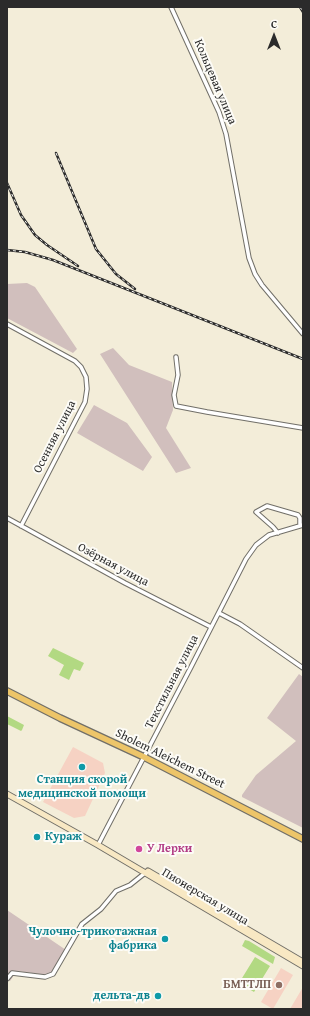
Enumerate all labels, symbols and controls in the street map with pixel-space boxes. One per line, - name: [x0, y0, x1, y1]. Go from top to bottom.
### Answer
- north arrow: [254, 16, 294, 56]
- text: С: [271, 16, 277, 32]
- street label: Кольцевая улица: [191, 37, 239, 127]
- street label: Осенняя улица: [31, 398, 79, 476]
- street label: Озёрная улица: [75, 540, 151, 590]
- street label: Текстильная улица: [142, 633, 202, 731]
- street label: Sholem Aleichem Street: [113, 726, 227, 792]
- marker: Станция скорой медицинской помощи: [77, 762, 87, 772]
- place label: Станция скорой медицинской помощи: [18, 773, 146, 801]
- place label: Кураж: [45, 830, 82, 844]
- marker: Кураж: [32, 832, 42, 842]
- place label: У Лерки: [147, 842, 192, 856]
- marker: У Лерки: [134, 844, 144, 854]
- street label: Пионерская улица: [159, 865, 251, 929]
- place label: Чулочно-трикотажная фабрика: [28, 925, 157, 953]
- marker: Чулочно-трикотажная фабрика: [160, 934, 170, 944]
- place label: БМТТЛП: [223, 978, 271, 992]
- marker: БМТТЛП: [274, 980, 284, 990]
- place label: дельта-дв: [93, 989, 150, 1003]
- marker: дельта-дв: [153, 991, 163, 1001]

